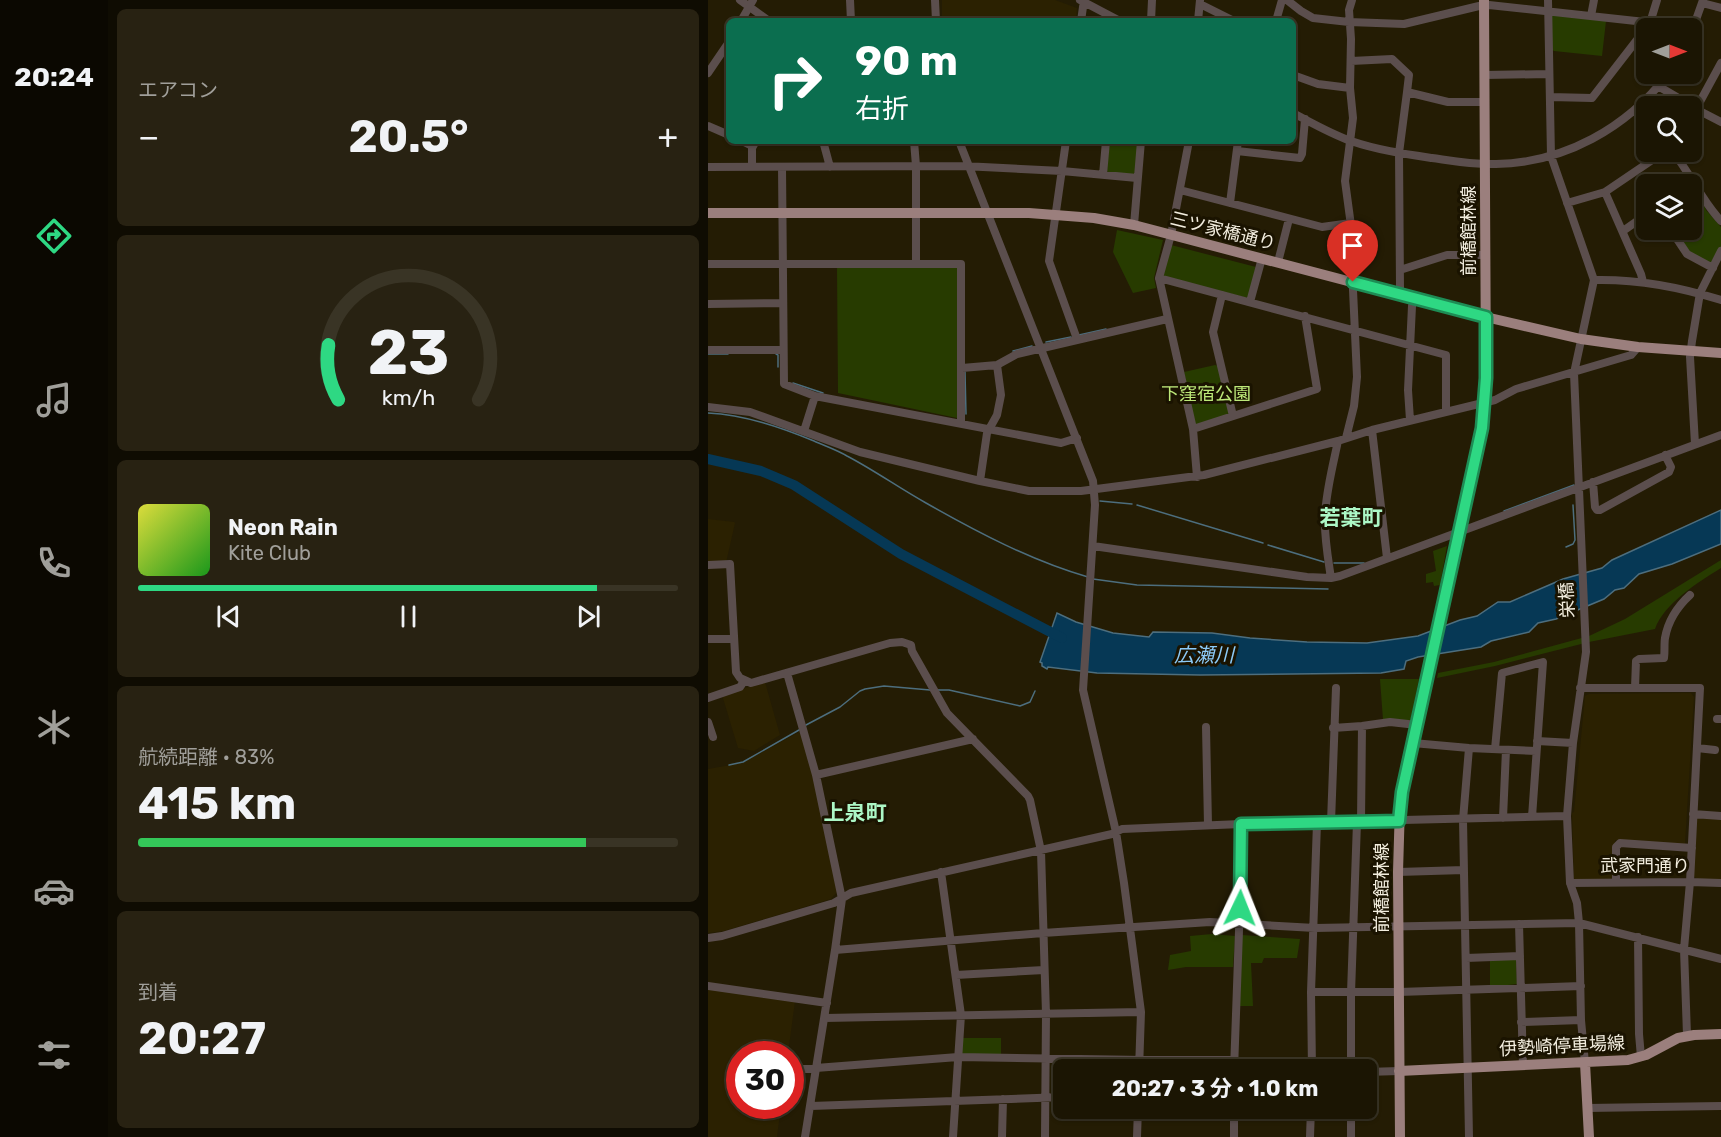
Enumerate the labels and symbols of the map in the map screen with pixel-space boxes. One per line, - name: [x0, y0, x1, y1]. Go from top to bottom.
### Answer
- north arrow: [1636, 18, 1702, 84]
- street label: 前橋館林線: [1458, 186, 1480, 276]
- street label: 三ツ家橋通り: [1168, 207, 1278, 255]
- pin: [1327, 220, 1378, 282]
- park label: 下窪宿公園: [1161, 383, 1251, 405]
- district label: 若葉町: [1320, 505, 1383, 530]
- street label: 栄橋: [1555, 581, 1579, 619]
- water label: 広瀬川: [1174, 643, 1236, 667]
- district label: 上泉町: [824, 800, 887, 825]
- street label: 前橋館林線: [1371, 843, 1393, 933]
- street label: 武家門通り: [1600, 855, 1690, 877]
- position arrow: [1208, 876, 1272, 940]
- street label: 伊勢崎停車場線: [1499, 1032, 1625, 1060]
- speed limit sign: 30: [726, 1041, 804, 1119]

